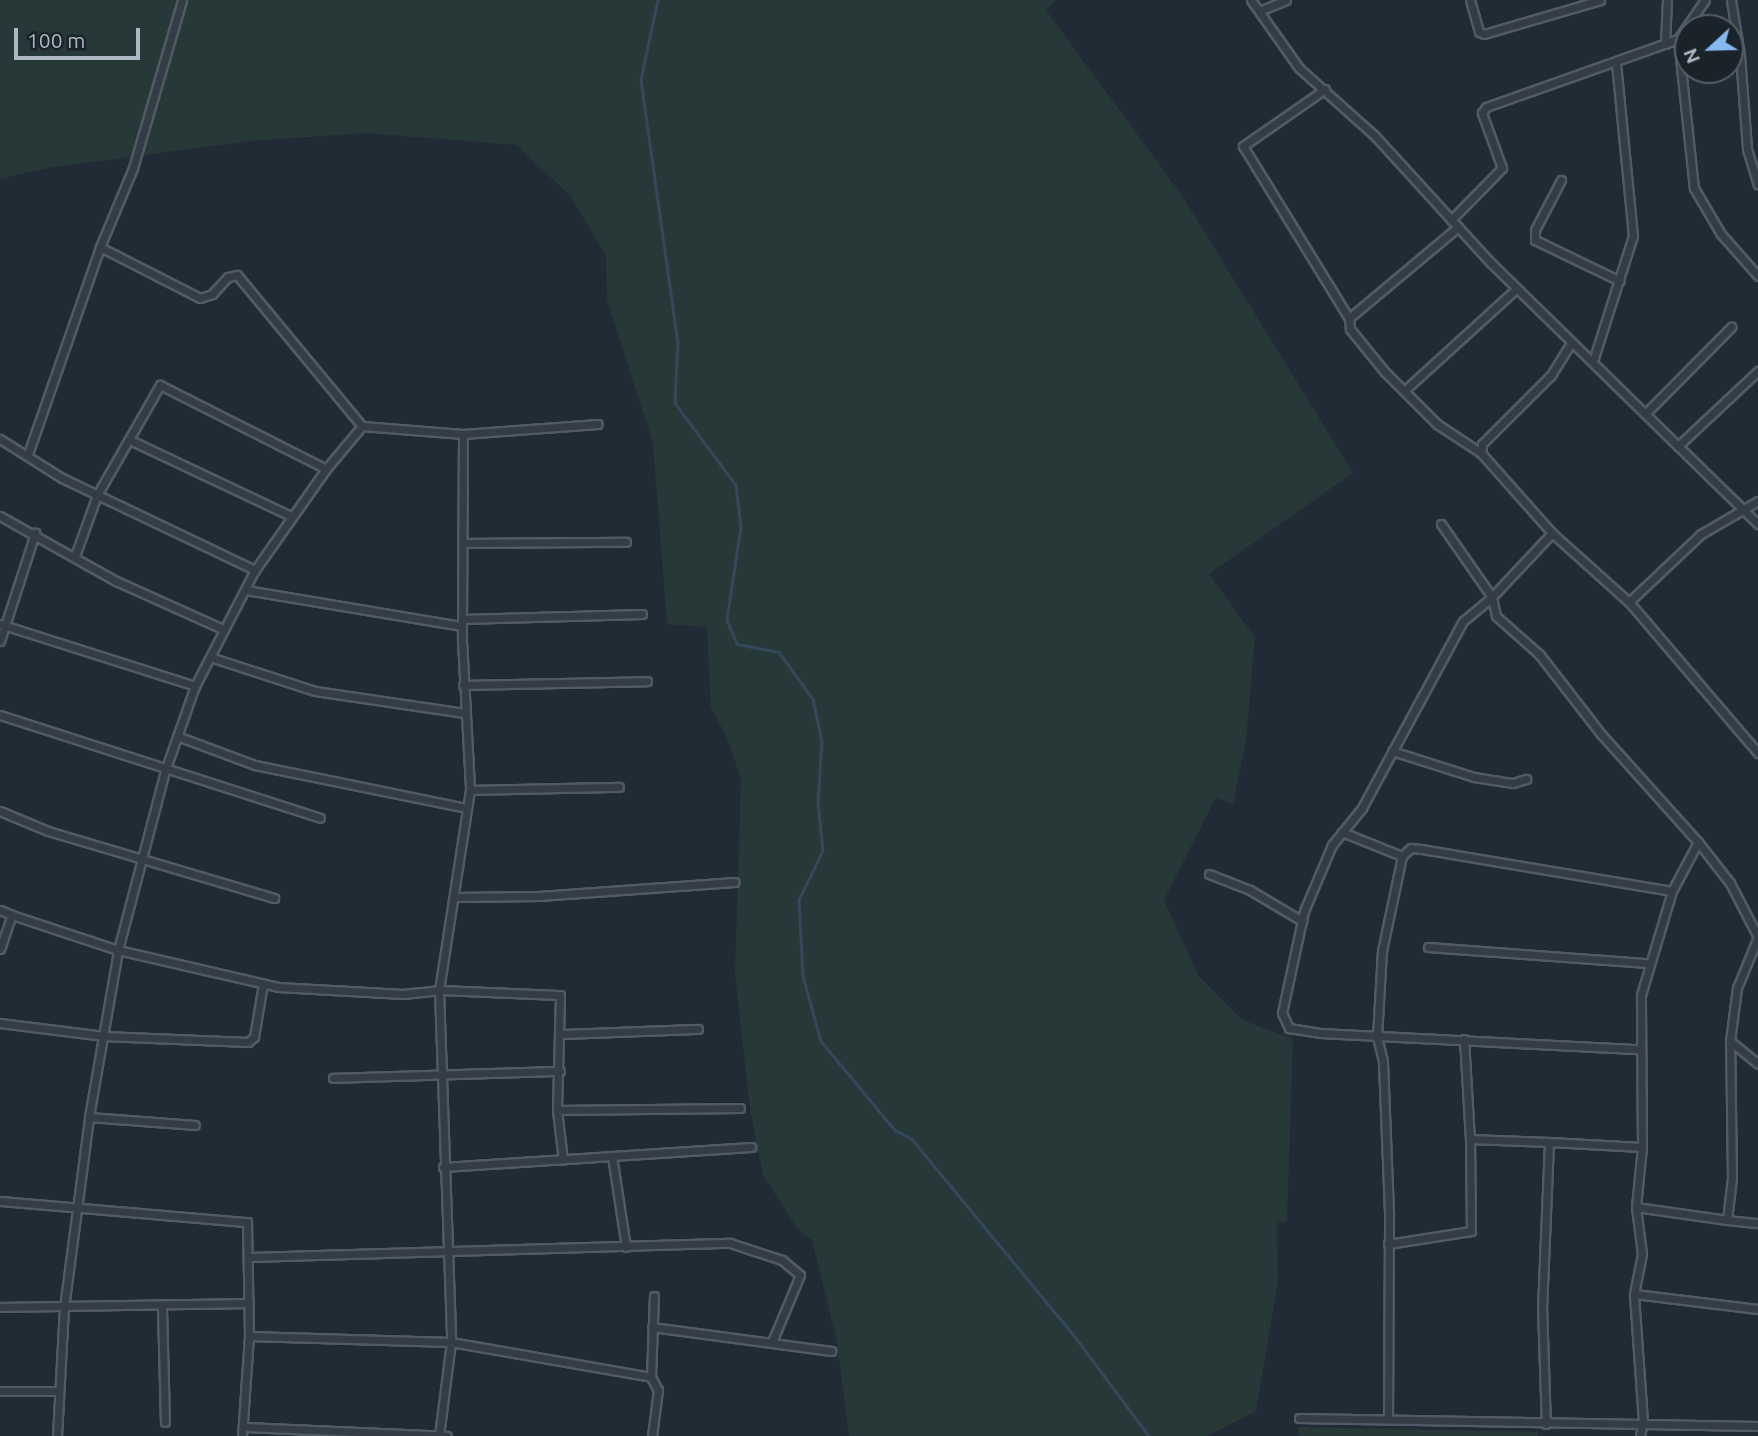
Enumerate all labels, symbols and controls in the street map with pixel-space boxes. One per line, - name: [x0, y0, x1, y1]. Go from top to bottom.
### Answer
- scale bar: [18, 14, 144, 58]
- north arrow: [1674, 14, 1744, 84]
- text: 100 m: [27, 28, 85, 52]
- text: N: [1679, 45, 1704, 67]

